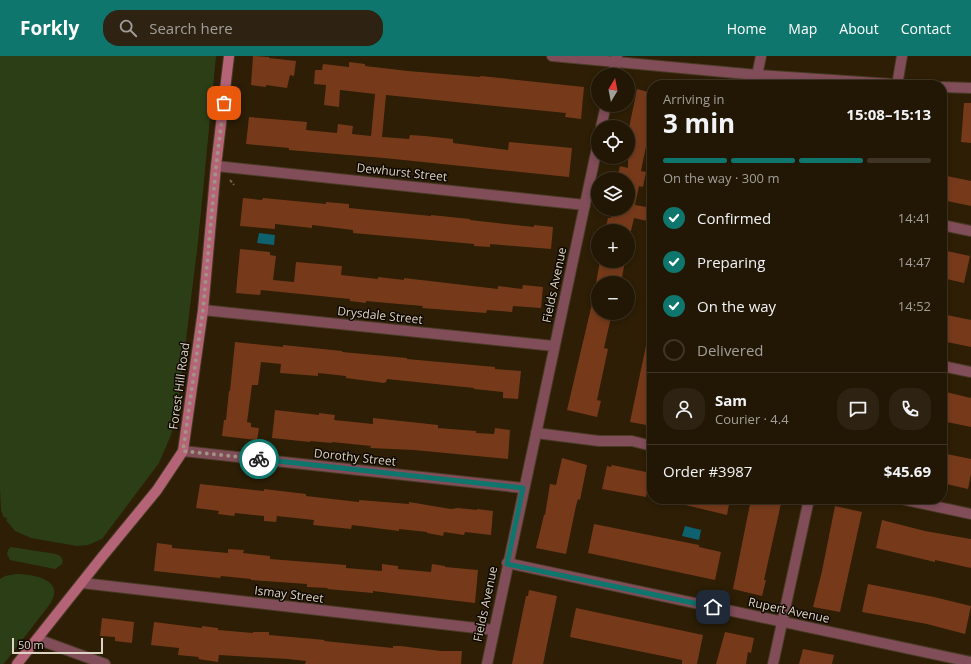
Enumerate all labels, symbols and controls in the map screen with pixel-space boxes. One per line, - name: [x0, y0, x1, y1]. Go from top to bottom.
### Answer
- search box: [103, 10, 383, 46]
- text: Forkly: [20, 15, 79, 41]
- icon: search: [117, 17, 139, 39]
- text: Search here: [149, 18, 233, 38]
- text: Home: [727, 19, 766, 38]
- text: Map: [788, 19, 817, 38]
- text: About: [839, 19, 879, 38]
- text: Contact: [901, 19, 951, 38]
- north arrow: [591, 68, 635, 112]
- map controls: [591, 68, 635, 320]
- pin: [207, 86, 241, 120]
- text: Arriving in: [663, 90, 725, 108]
- icon: bag: [213, 92, 235, 114]
- text: 15:08–15:13: [846, 104, 931, 124]
- text: 3 min: [663, 105, 735, 141]
- button: locate: [591, 120, 635, 164]
- street label: Dewhurst Street: [356, 159, 448, 185]
- text: On the way · 300 m: [663, 169, 779, 187]
- button: layers: [591, 172, 635, 216]
- icon: check: [663, 207, 685, 229]
- text: Confirmed: [697, 208, 771, 228]
- text: 14:41: [898, 209, 931, 227]
- button: +: [591, 224, 635, 268]
- street label: Fields Avenue: [538, 245, 570, 324]
- icon: check: [663, 251, 685, 273]
- text: Preparing: [697, 252, 765, 272]
- text: 14:47: [898, 253, 931, 271]
- button: −: [591, 276, 635, 320]
- icon: check: [663, 295, 685, 317]
- text: On the way: [697, 296, 776, 316]
- text: 14:52: [898, 297, 931, 315]
- street label: Drysdale Street: [336, 302, 424, 328]
- text: Delivered: [697, 340, 764, 360]
- street label: Forest Hill Road: [164, 341, 194, 431]
- button: person: [663, 388, 705, 430]
- button: chat: [837, 388, 879, 430]
- button: phone: [889, 388, 931, 430]
- text: Sam: [715, 390, 747, 410]
- text: Courier · 4.4: [715, 410, 789, 428]
- courier: [239, 439, 279, 479]
- street label: Dorothy Street: [313, 444, 397, 470]
- icon: bike: [248, 448, 270, 470]
- text: Order #3987: [663, 461, 752, 481]
- text: $45.69: [884, 461, 931, 481]
- street label: Fields Avenue: [469, 564, 501, 643]
- street label: Ismay Street: [253, 581, 325, 607]
- pin: [696, 590, 730, 624]
- street label: Rupert Avenue: [747, 593, 832, 627]
- icon: home: [702, 596, 724, 618]
- scale bar: [12, 636, 103, 655]
- text: 50 m: [18, 637, 44, 652]

